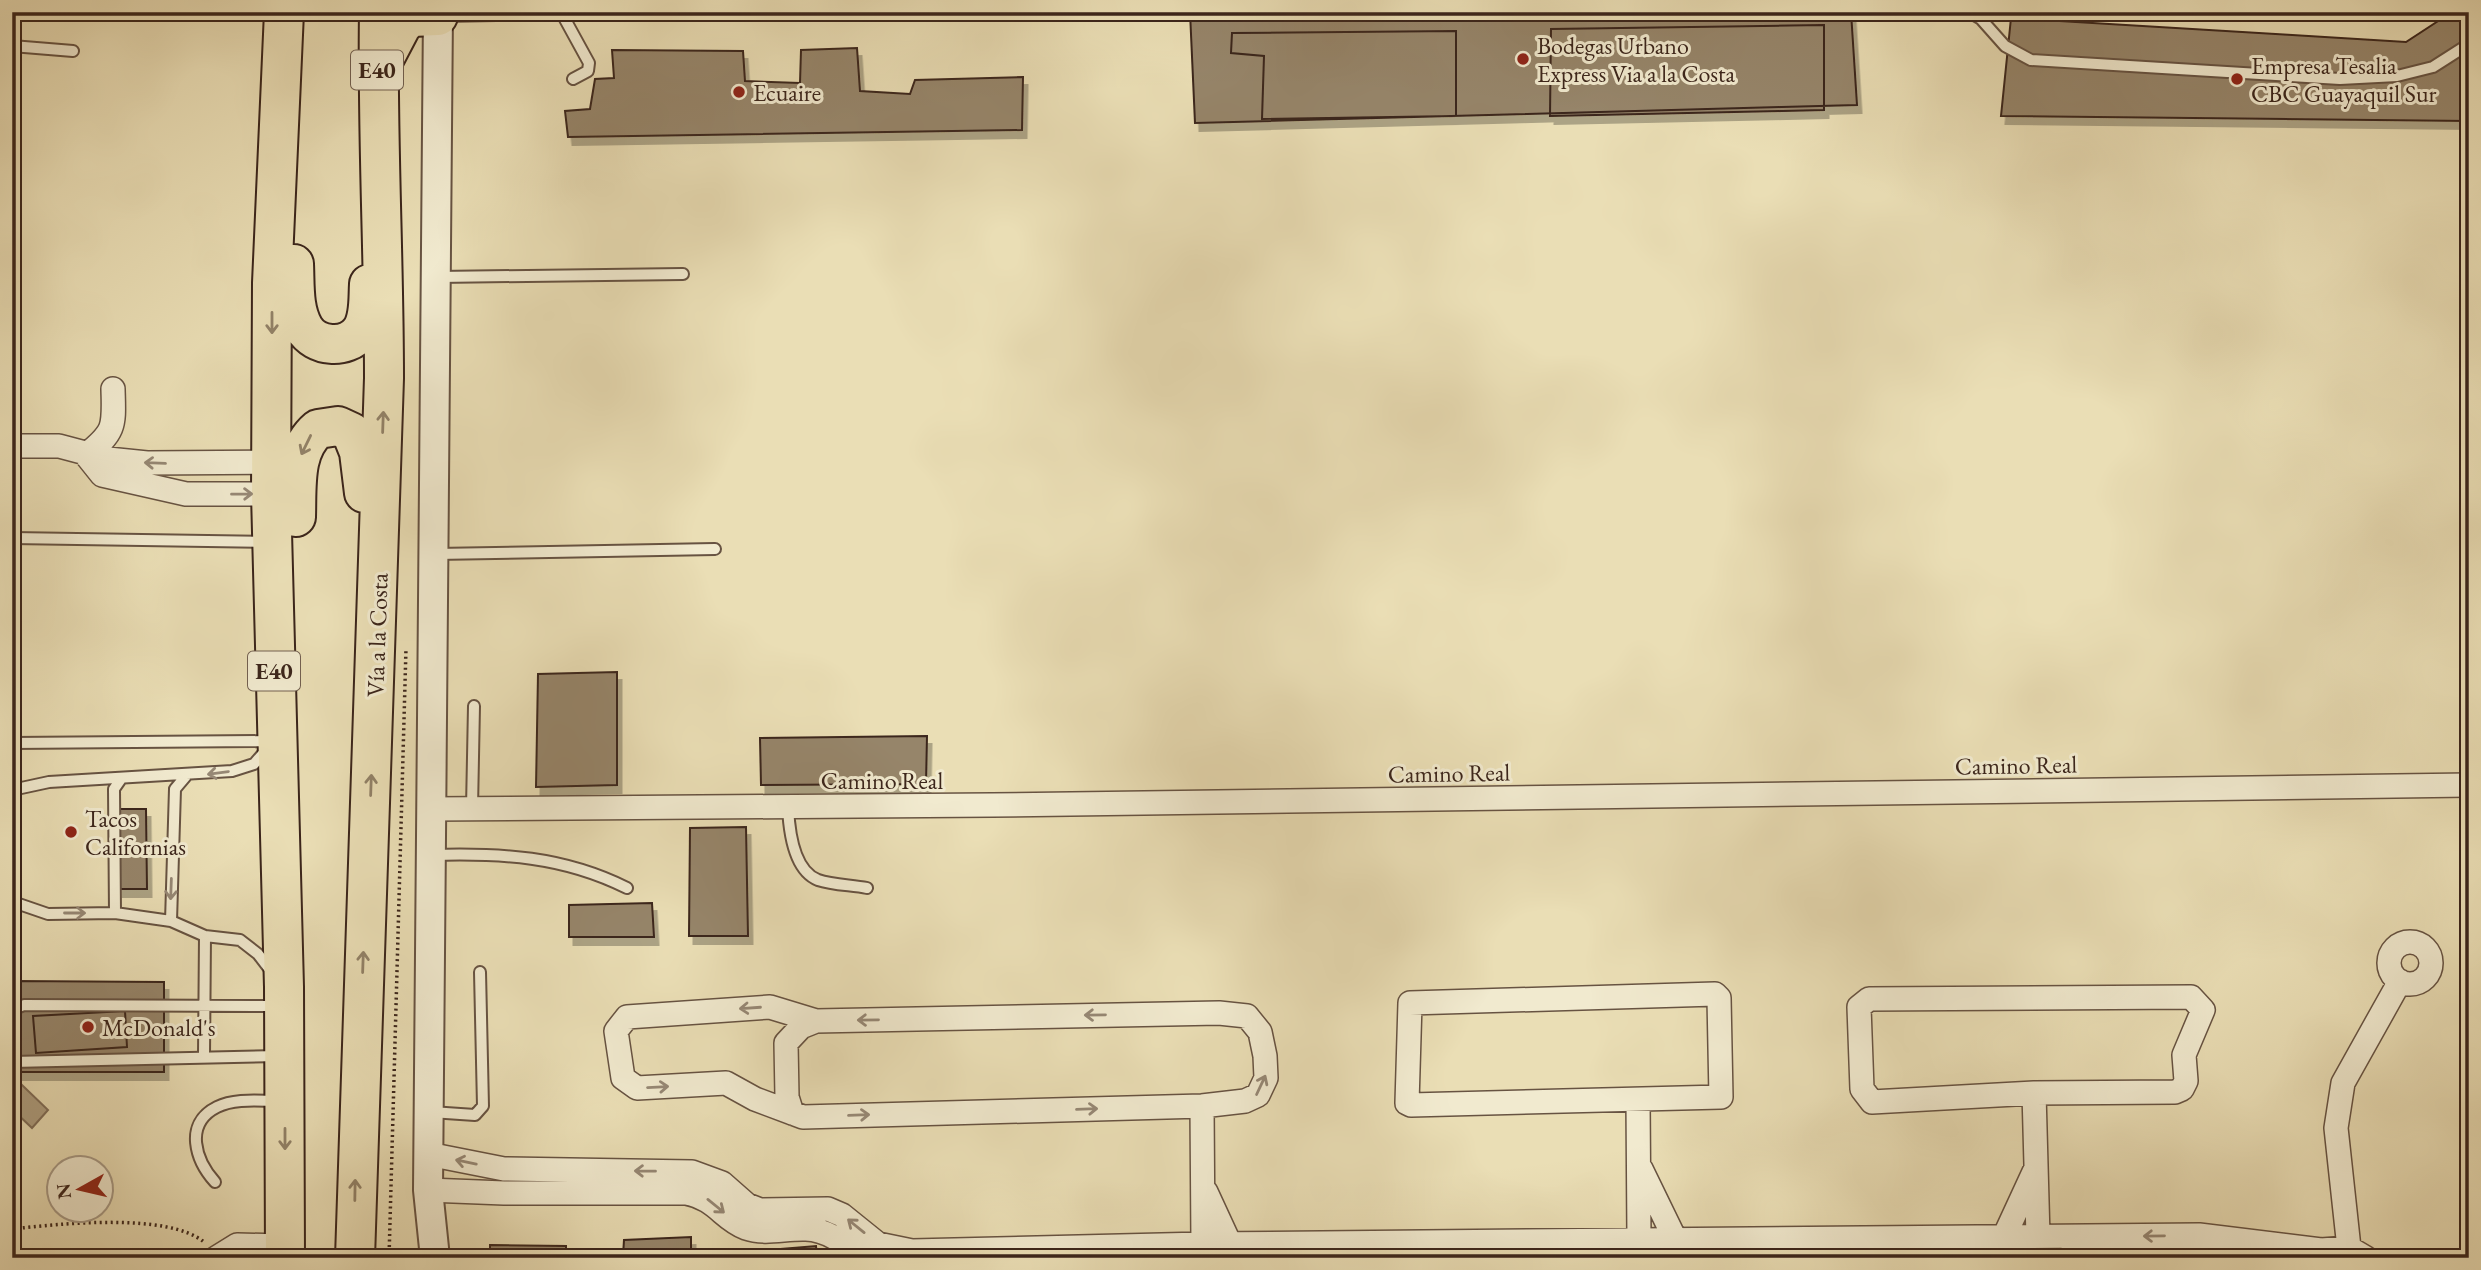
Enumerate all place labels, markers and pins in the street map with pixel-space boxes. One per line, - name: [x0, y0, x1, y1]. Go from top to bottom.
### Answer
- place label: Bodegas Urbano Express Via a la Costa: [1537, 30, 1736, 89]
- place label: Empresa Tesalia CBC Guayaquil Sur: [2251, 50, 2437, 109]
- marker: Bodegas Urbano Express Via a la Costa: [1515, 51, 1531, 67]
- marker: Empresa Tesalia CBC Guayaquil Sur: [2229, 71, 2245, 87]
- place label: Ecuaire: [753, 77, 821, 108]
- marker: Ecuaire: [731, 84, 747, 100]
- place label: Tacos Californias: [85, 803, 186, 862]
- marker: Tacos Californias: [63, 824, 79, 840]
- place label: McDonald's: [102, 1012, 216, 1043]
- marker: McDonald's: [80, 1019, 96, 1035]

